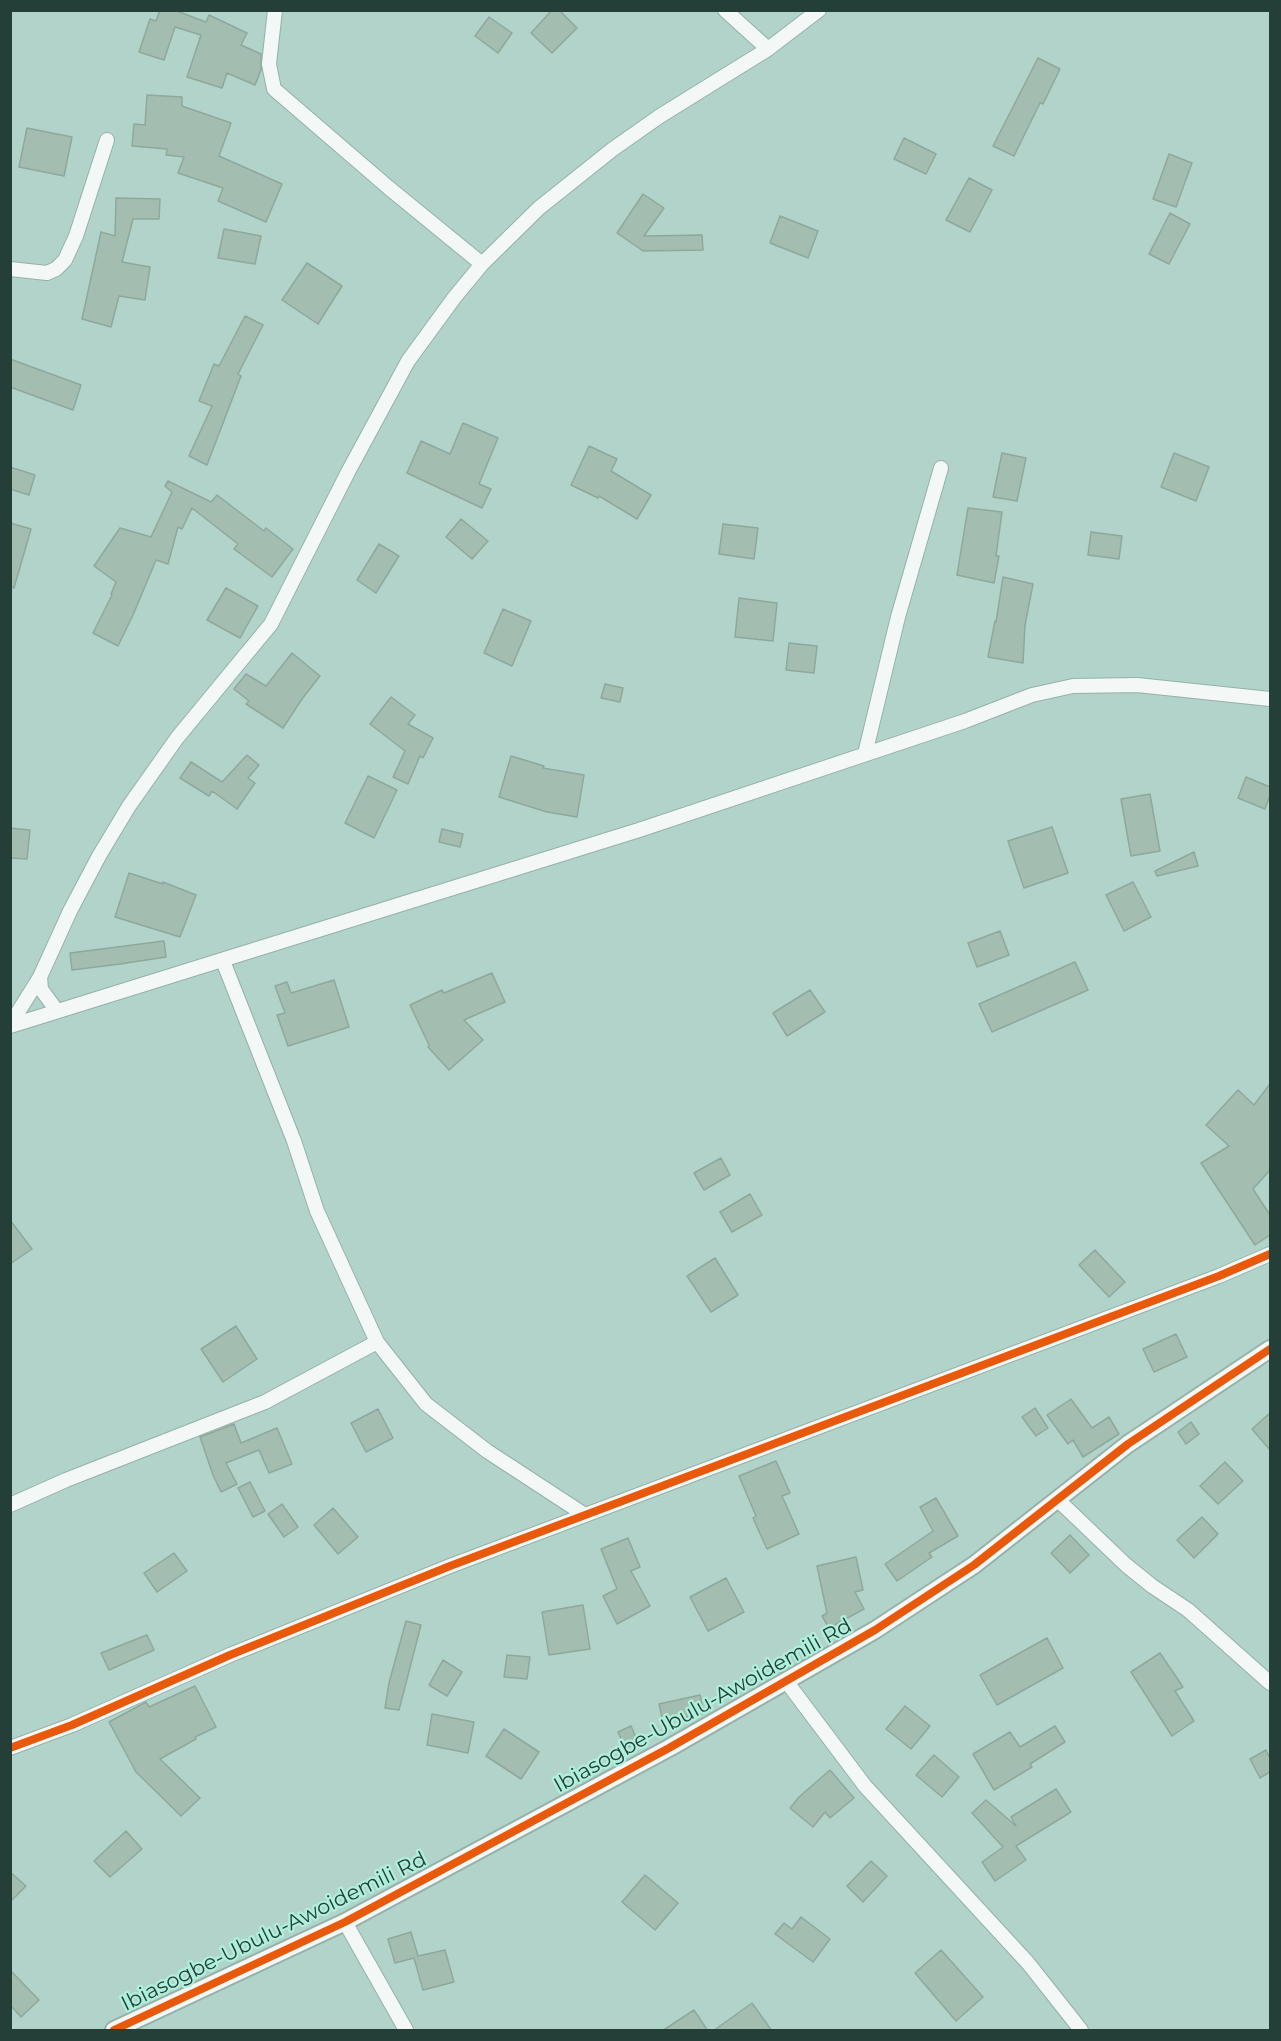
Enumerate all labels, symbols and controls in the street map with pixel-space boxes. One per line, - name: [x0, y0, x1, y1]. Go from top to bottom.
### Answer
- street label: Ibiasogbe-Ubulu-Awoidemili Rd: [550, 1613, 856, 1799]
- street label: Ibiasogbe-Ubulu-Awoidemili Rd: [117, 1847, 431, 2017]

